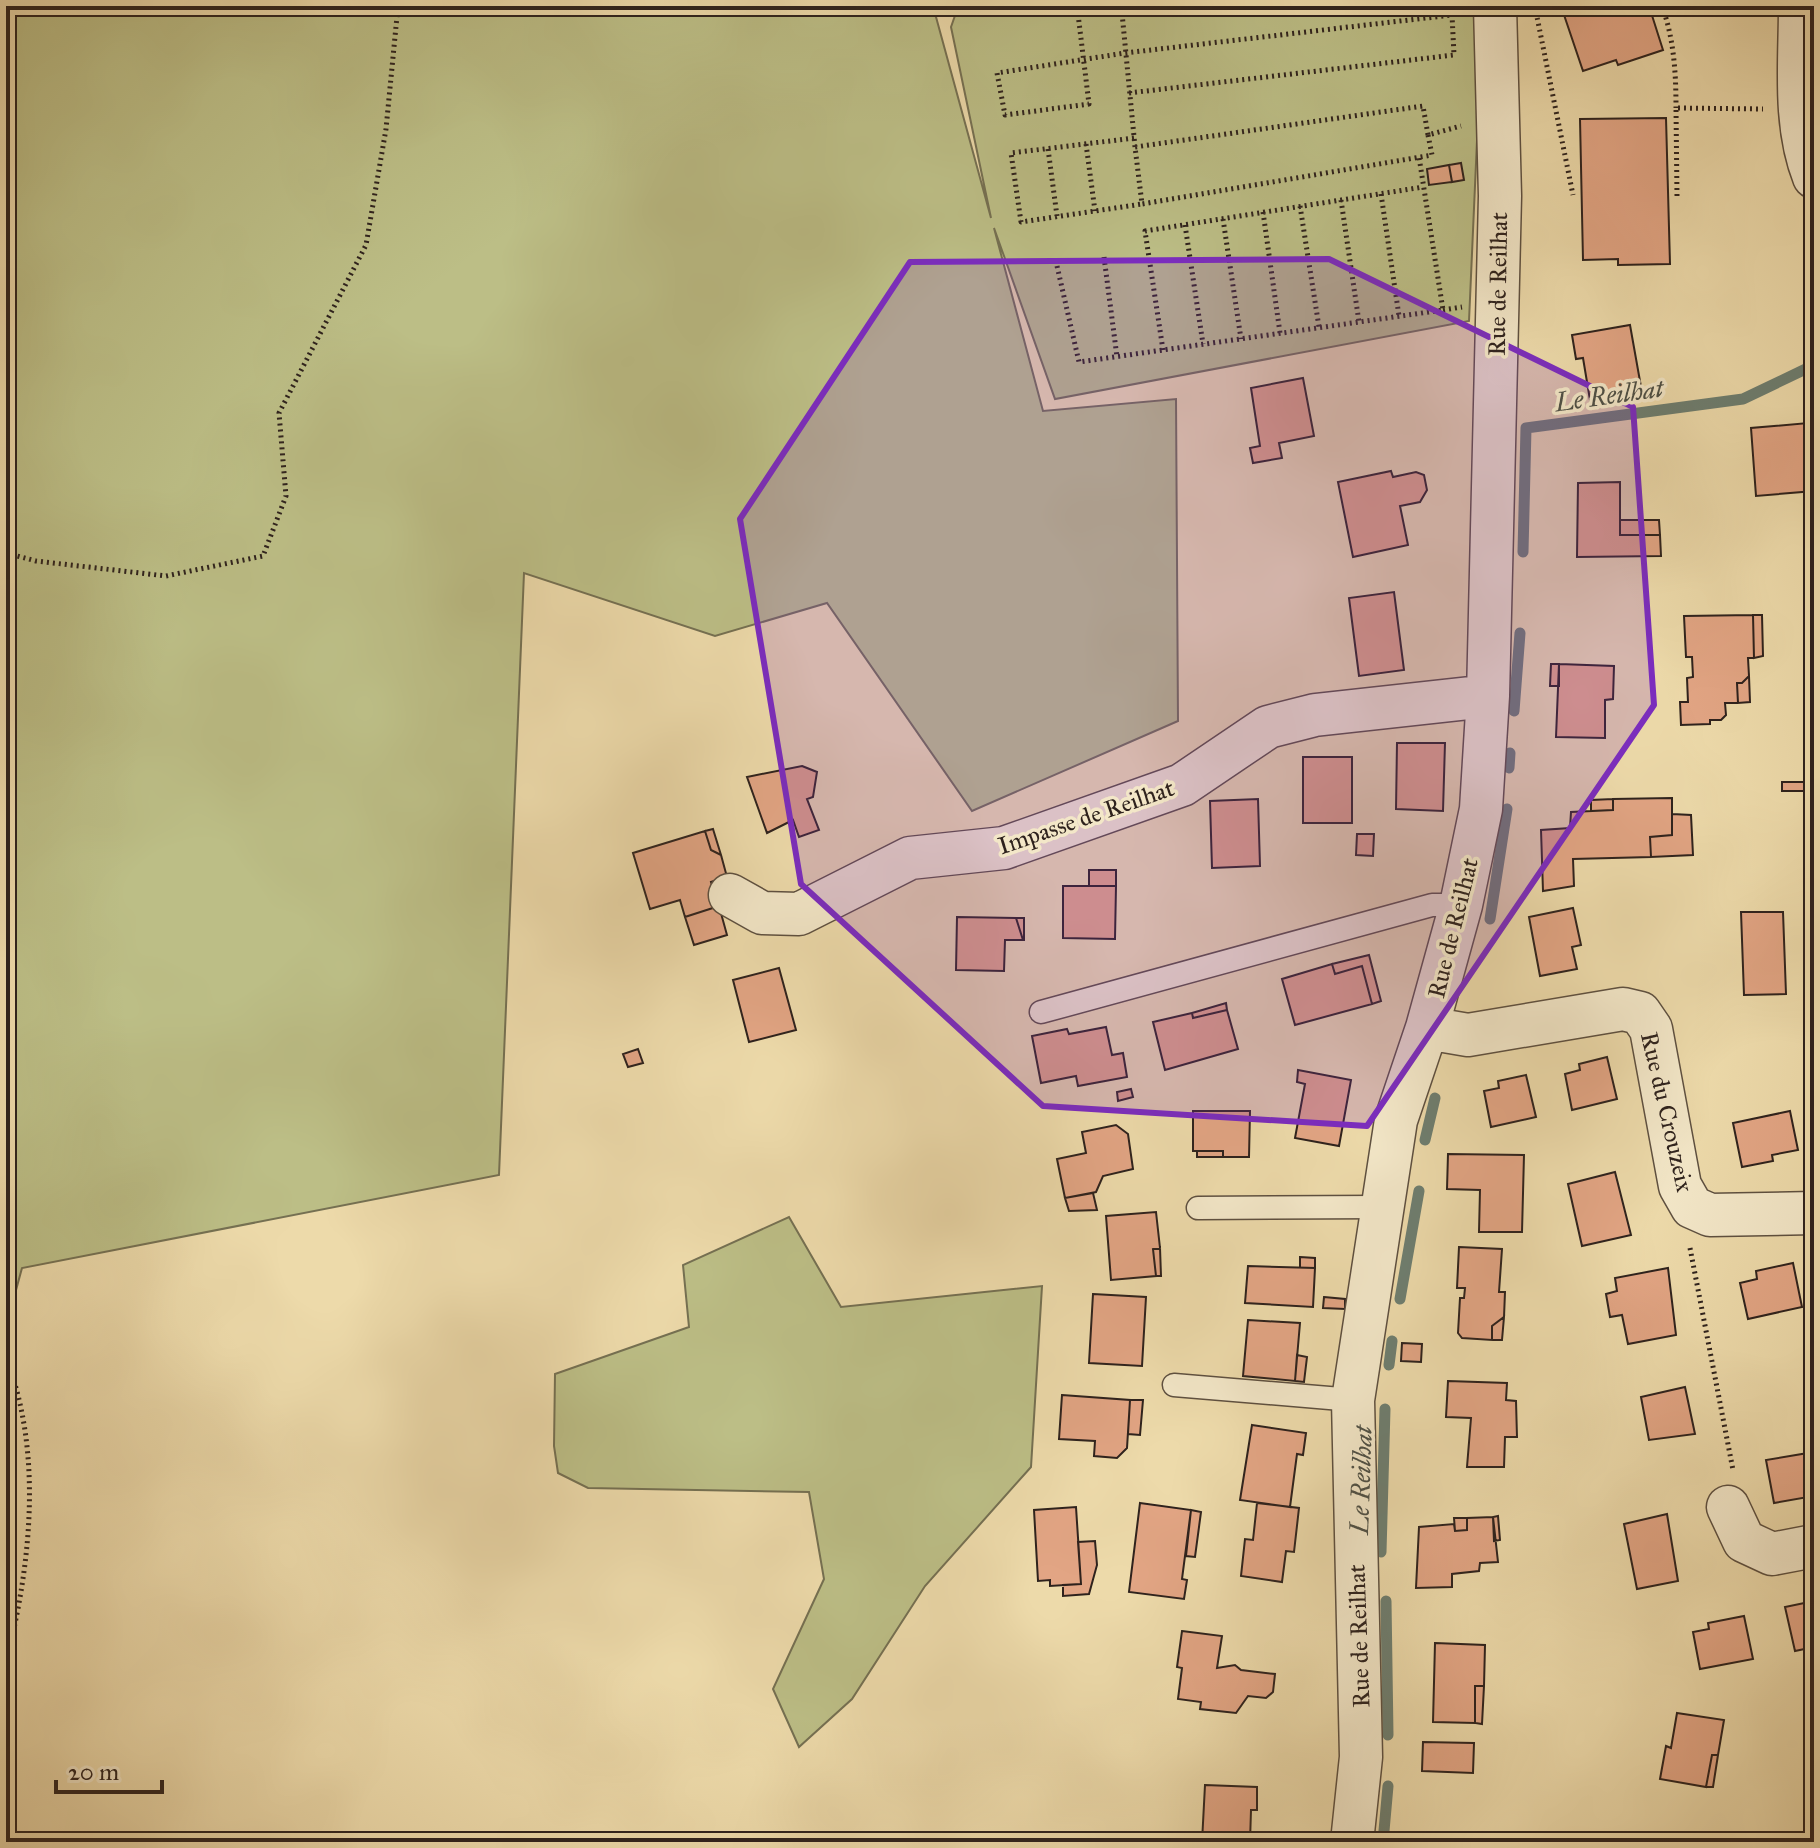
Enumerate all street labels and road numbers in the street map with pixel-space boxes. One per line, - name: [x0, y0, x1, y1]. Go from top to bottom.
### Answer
- street label: Rue de Reilhat: [1482, 211, 1514, 356]
- street label: Impasse de Reilhat: [994, 773, 1178, 861]
- street label: Rue de Reilhat: [1421, 854, 1485, 1001]
- street label: Rue du Crouzeix: [1634, 1029, 1700, 1195]
- street label: Rue de Reilhat: [1341, 1563, 1376, 1708]

